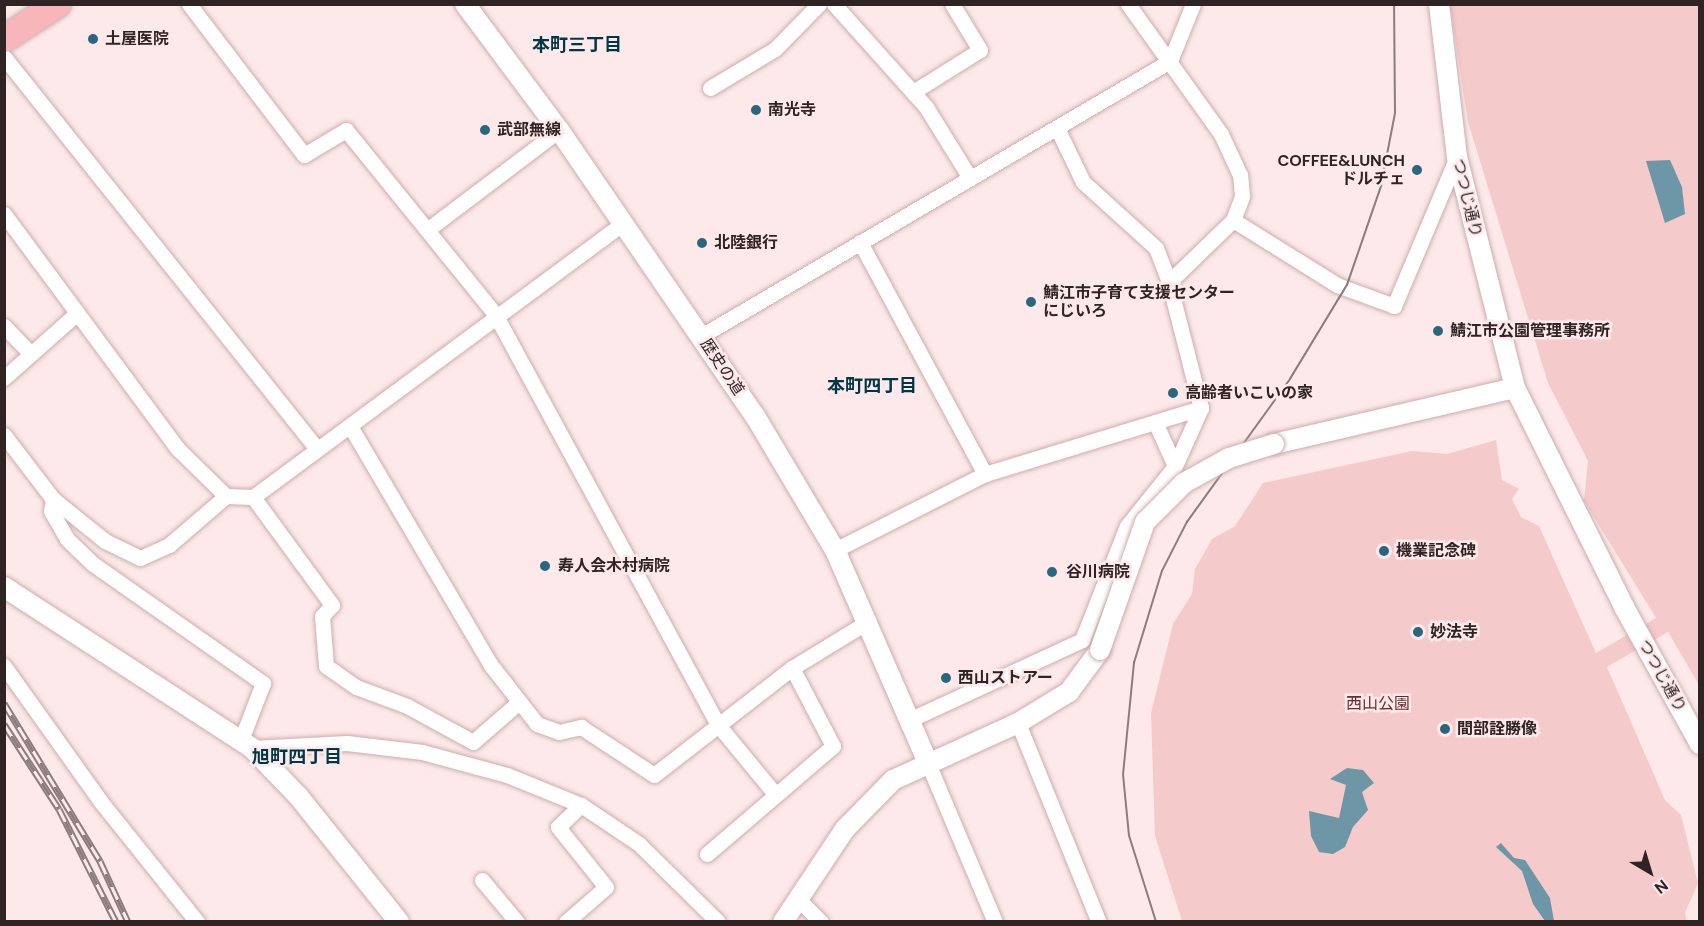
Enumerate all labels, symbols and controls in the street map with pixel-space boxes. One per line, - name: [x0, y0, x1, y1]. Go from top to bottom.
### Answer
- place label: 土屋医院: [105, 29, 169, 49]
- marker: 土屋医院: [86, 32, 100, 46]
- district label: 本町三丁目: [532, 34, 622, 56]
- place label: 南光寺: [768, 100, 816, 120]
- marker: 南光寺: [749, 103, 763, 117]
- place label: 武部無線: [497, 120, 561, 140]
- marker: 武部無線: [478, 123, 492, 137]
- place label: COFFEE&LUNCH ドルチェ: [1277, 151, 1405, 189]
- street label: つつじ通り: [1449, 157, 1485, 239]
- marker: COFFEE&LUNCH ドルチェ: [1410, 163, 1424, 177]
- place label: 北陸銀行: [714, 233, 778, 253]
- marker: 北陸銀行: [695, 236, 709, 250]
- place label: 鯖江市子育て支援センター にじいろ: [1043, 283, 1235, 321]
- marker: 鯖江市子育て支援センター にじいろ: [1024, 295, 1038, 309]
- place label: 鯖江市公園管理事務所: [1450, 321, 1610, 341]
- marker: 鯖江市公園管理事務所: [1431, 324, 1445, 338]
- street label: 歴史の道: [696, 335, 748, 399]
- district label: 本町四丁目: [827, 375, 917, 397]
- place label: 高齢者いこいの家: [1185, 383, 1313, 403]
- marker: 高齢者いこいの家: [1166, 386, 1180, 400]
- place label: 機業記念碑: [1396, 541, 1476, 561]
- marker: 機業記念碑: [1377, 544, 1391, 558]
- place label: 寿人会木村病院: [558, 556, 670, 576]
- marker: 寿人会木村病院: [536, 557, 554, 575]
- place label: 谷川病院: [1066, 562, 1130, 582]
- marker: 谷川病院: [1043, 563, 1061, 581]
- place label: 妙法寺: [1430, 622, 1478, 642]
- marker: 妙法寺: [1411, 625, 1425, 639]
- street label: つつじ通り: [1634, 636, 1690, 716]
- place label: 西山ストアー: [958, 668, 1053, 688]
- marker: 西山ストアー: [939, 671, 953, 685]
- park label: 西山公園: [1346, 694, 1410, 714]
- place label: 間部詮勝像: [1457, 719, 1537, 739]
- marker: 間部詮勝像: [1438, 722, 1452, 736]
- district label: 旭町四丁目: [252, 746, 342, 768]
- north arrow: [1620, 842, 1680, 902]
- text: N: [1650, 875, 1672, 898]

